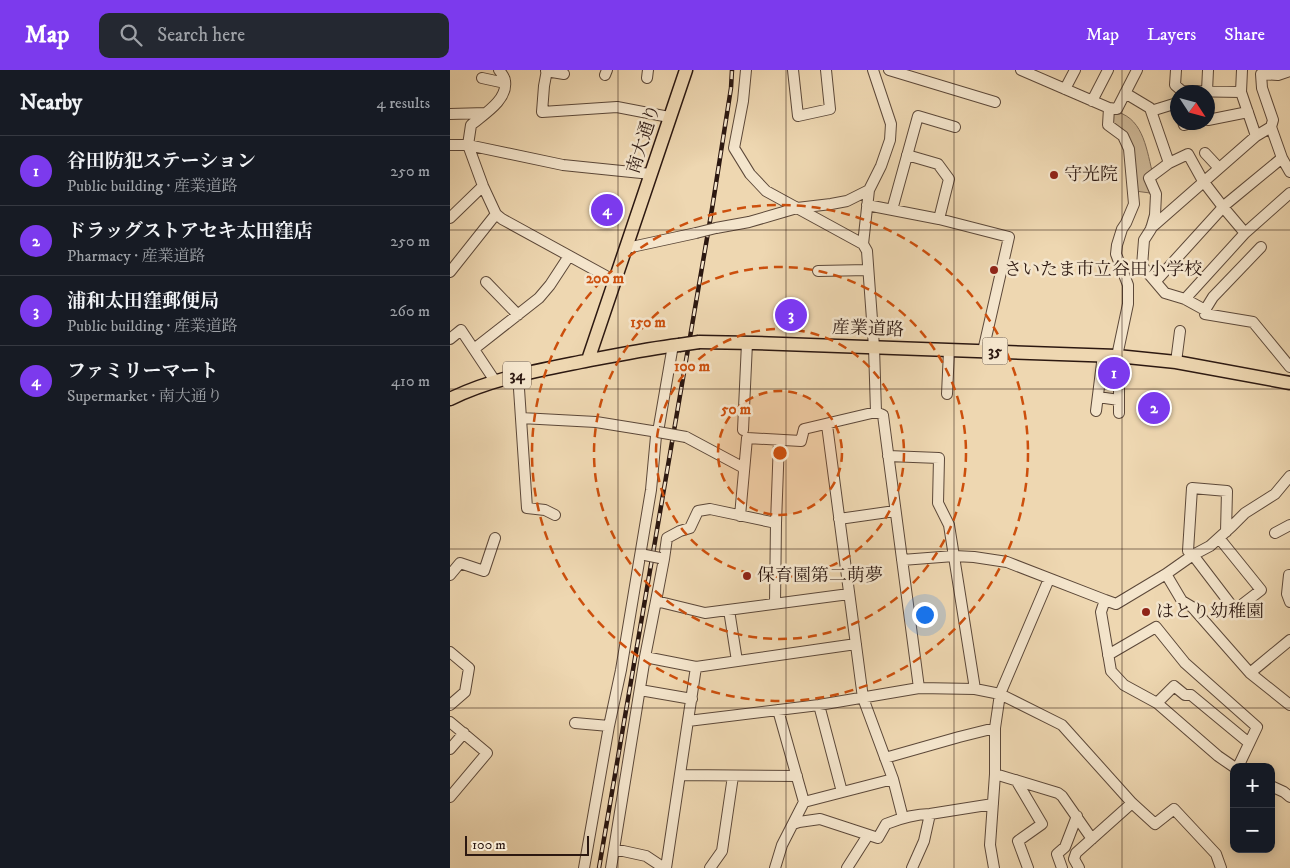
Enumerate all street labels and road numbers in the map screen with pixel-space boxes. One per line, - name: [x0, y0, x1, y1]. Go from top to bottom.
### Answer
- street label: 南大通り: [622, 101, 666, 177]
- street label: 産業道路: [832, 317, 904, 341]
- road number: 35: [982, 338, 1008, 364]
- road number: 34: [503, 362, 531, 388]

